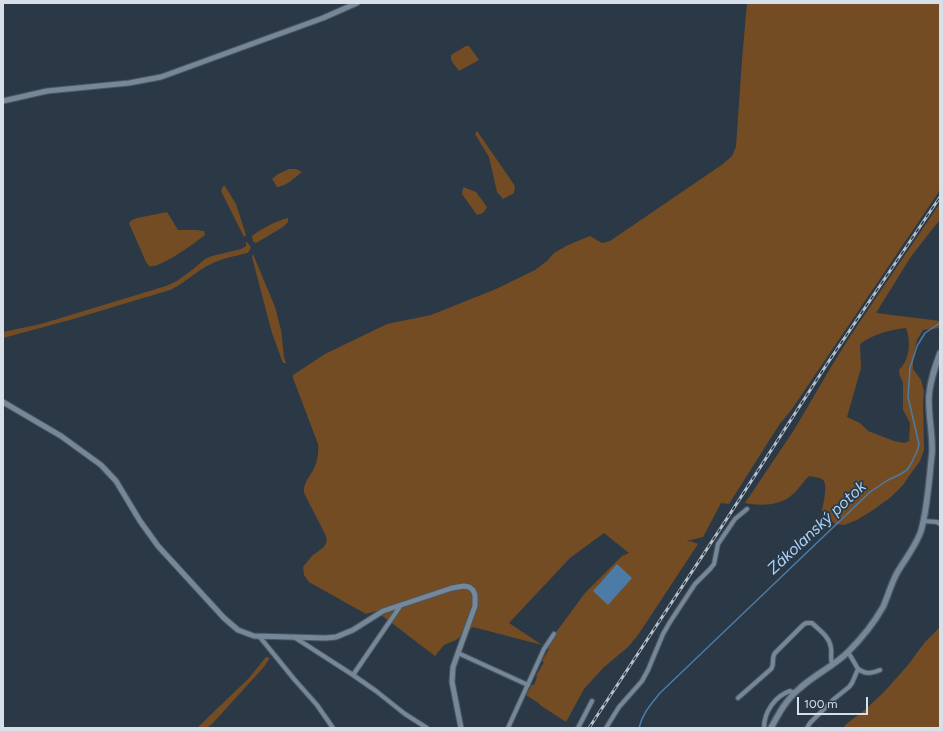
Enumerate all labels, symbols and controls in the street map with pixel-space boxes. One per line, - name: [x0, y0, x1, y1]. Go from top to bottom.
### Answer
- water label: Zákolanský potok: [764, 477, 870, 579]
- scale bar: [799, 689, 870, 715]
- text: 100 m: [804, 697, 838, 711]

